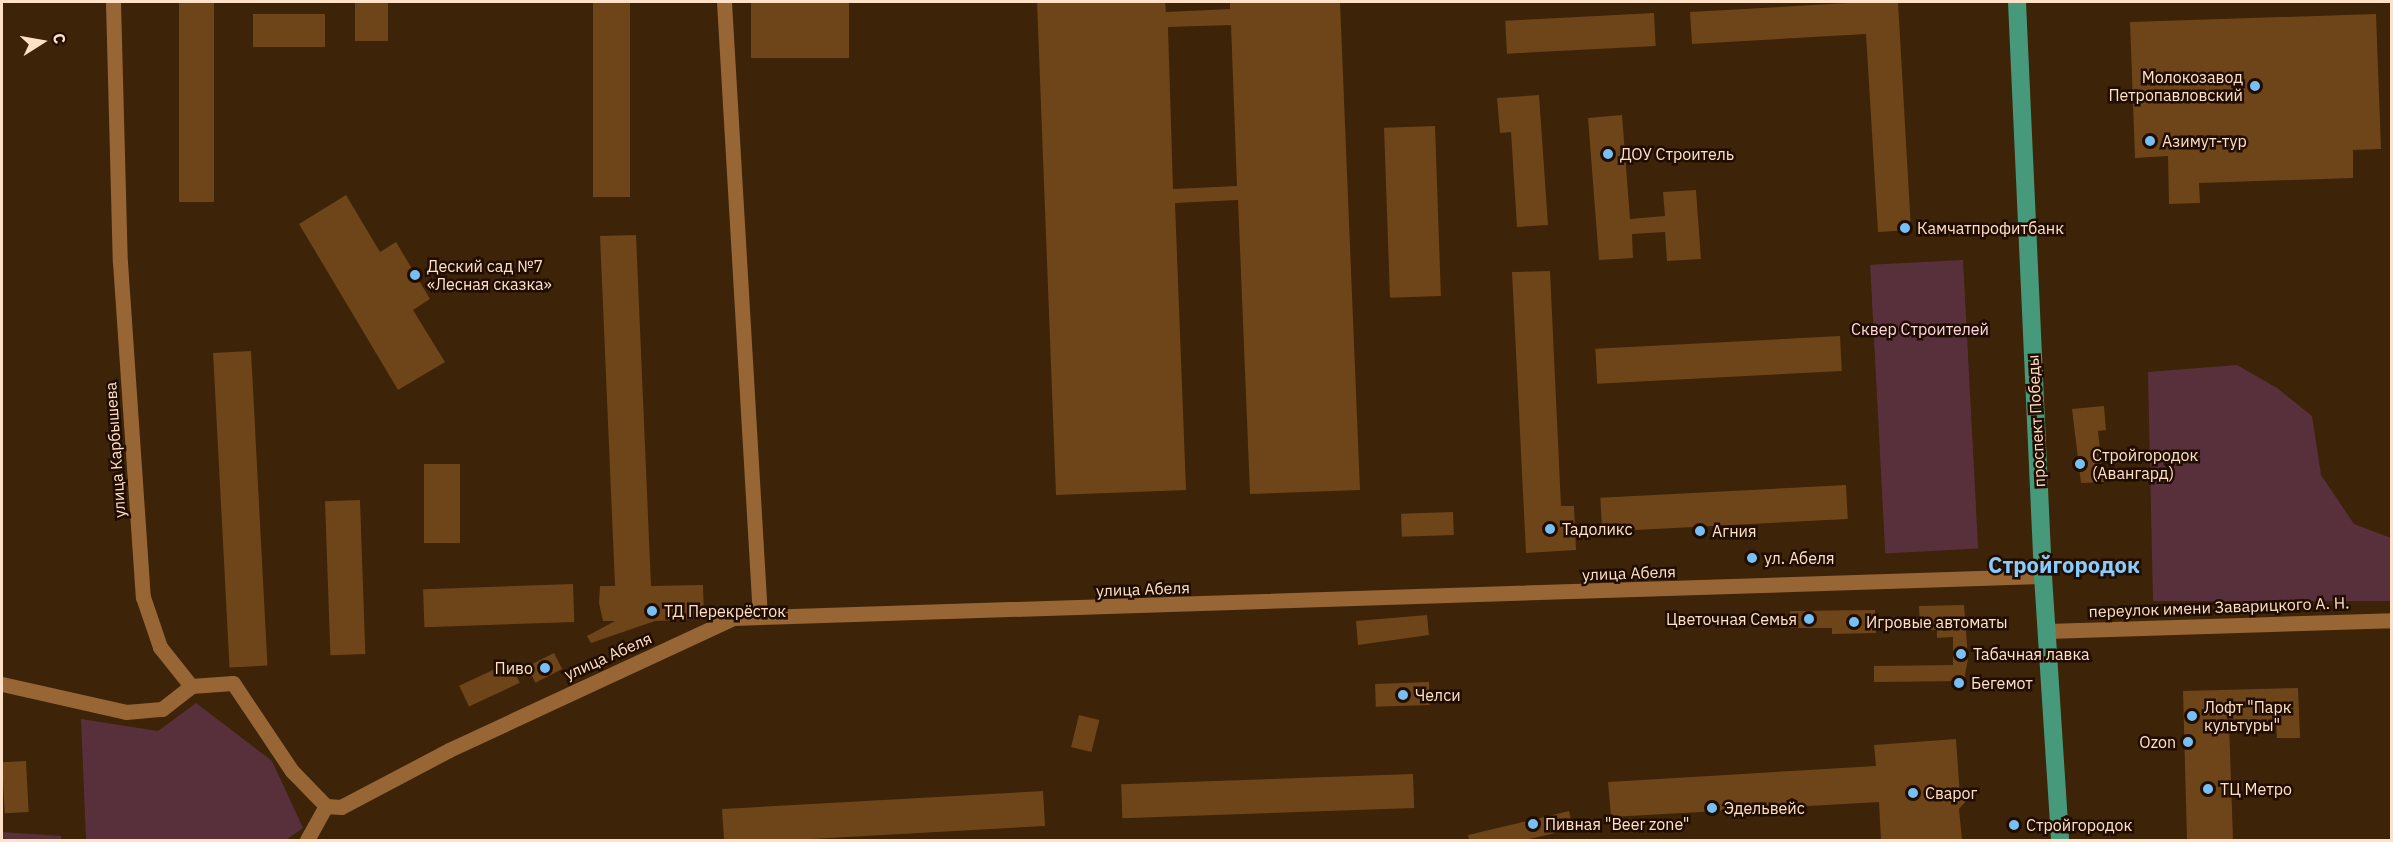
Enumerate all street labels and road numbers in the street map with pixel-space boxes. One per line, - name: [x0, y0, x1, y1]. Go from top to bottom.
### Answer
- street label: проспект Победы: [2023, 354, 2049, 488]
- street label: улица Карбышева: [101, 381, 129, 519]
- street label: улица Абеля: [1582, 562, 1676, 584]
- street label: улица Абеля: [1096, 578, 1190, 600]
- street label: переулок имени Заварицкого А. Н.: [2088, 593, 2350, 621]
- street label: улица Абеля: [561, 628, 655, 684]

